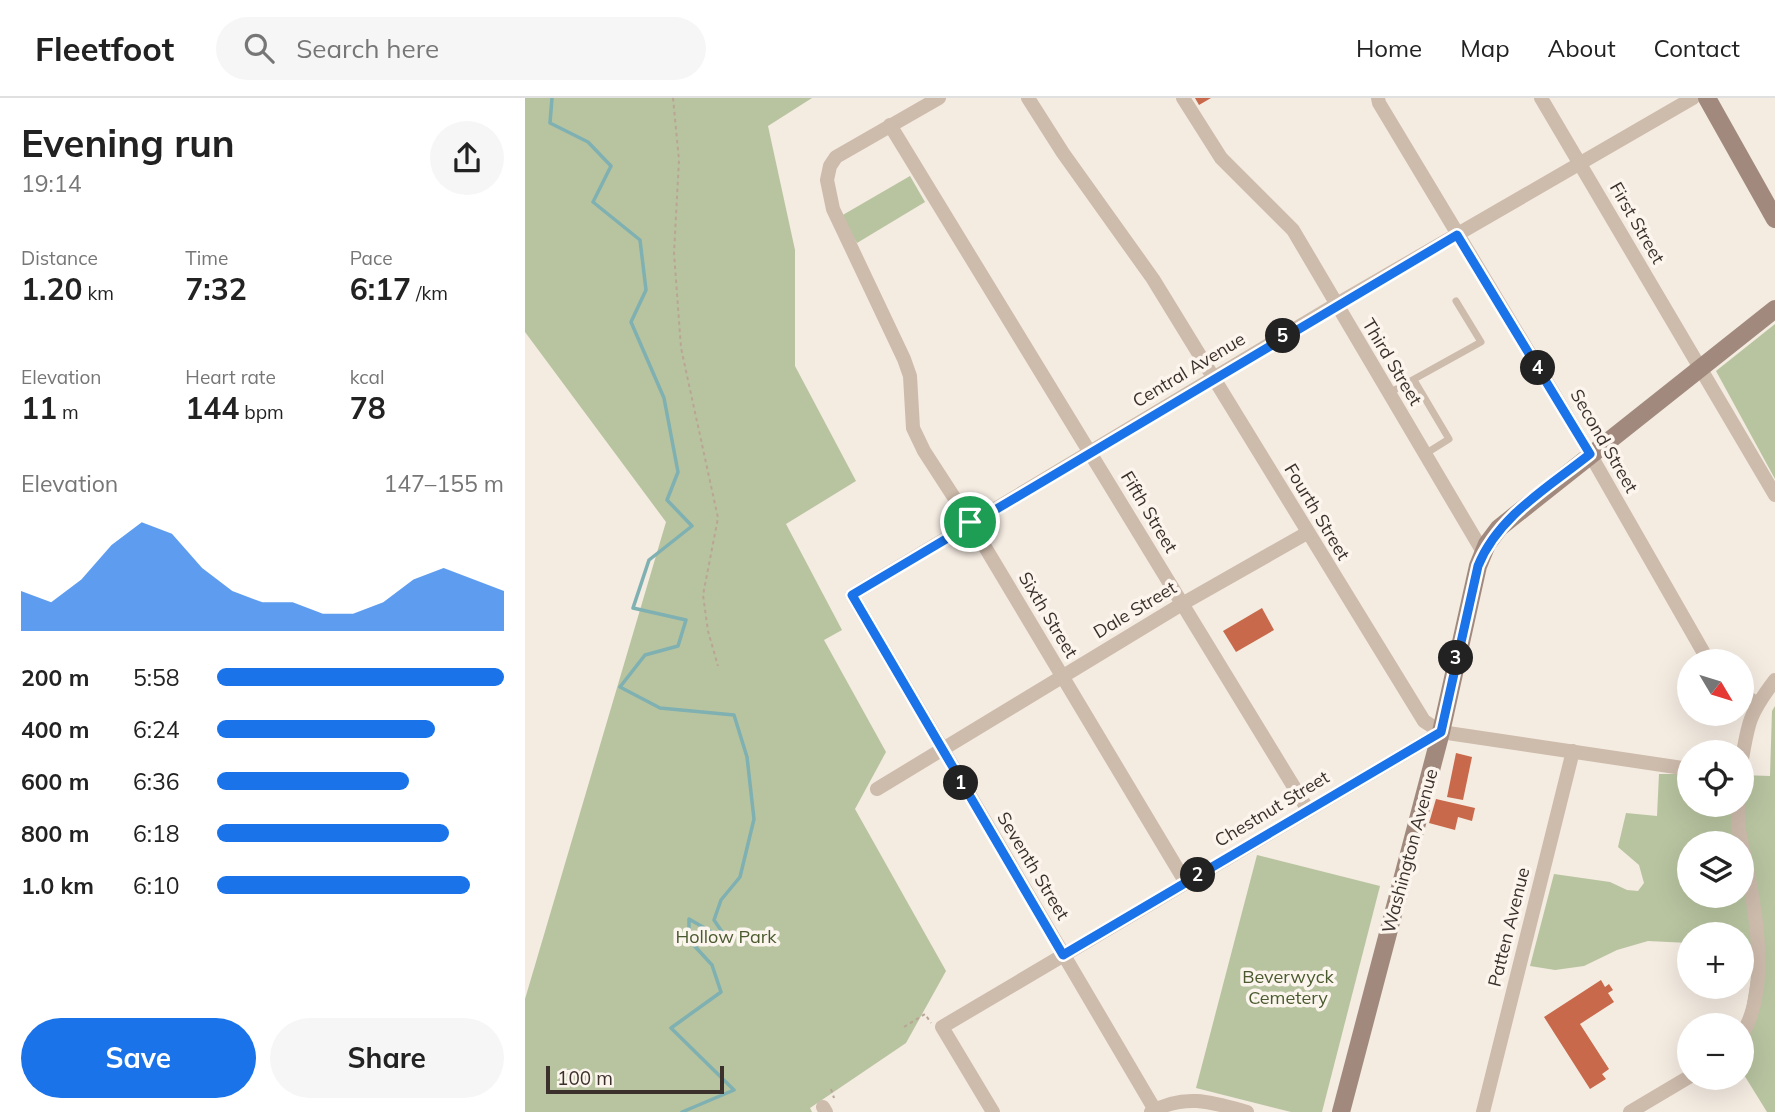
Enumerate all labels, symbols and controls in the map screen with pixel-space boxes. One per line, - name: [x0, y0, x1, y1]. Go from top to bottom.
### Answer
- search box: [216, 17, 706, 80]
- text: Fleetfoot: [35, 28, 174, 69]
- icon: search: [240, 29, 278, 67]
- text: Search here: [296, 32, 439, 65]
- text: Home: [1356, 33, 1422, 63]
- text: Map: [1460, 33, 1510, 63]
- text: About: [1548, 33, 1616, 63]
- text: Contact: [1654, 33, 1740, 63]
- text: Evening run: [21, 119, 235, 167]
- button: share: [430, 121, 504, 195]
- text: 19:14: [21, 169, 81, 198]
- street label: First Street: [1605, 178, 1670, 268]
- text: Distance: [21, 246, 98, 270]
- text: Time: [185, 246, 228, 270]
- text: Pace: [350, 246, 393, 270]
- text: 1.20: [21, 270, 82, 308]
- text: 7:32: [185, 270, 247, 308]
- text: 6:17: [350, 270, 411, 308]
- text: km: [82, 281, 114, 305]
- text: /km: [411, 281, 448, 305]
- street label: Third Street: [1357, 314, 1427, 409]
- pin: 5: [1265, 318, 1301, 354]
- text: 5: [1277, 323, 1288, 347]
- street label: Central Avenue: [1128, 327, 1249, 412]
- pin: 4: [1521, 350, 1555, 386]
- text: 4: [1532, 355, 1543, 379]
- text: Elevation: [21, 365, 101, 389]
- text: Heart rate: [185, 365, 276, 389]
- text: kcal: [350, 365, 384, 389]
- street label: Second Street: [1566, 385, 1643, 497]
- text: 11: [21, 389, 57, 427]
- text: 144: [185, 389, 239, 427]
- text: 78: [350, 389, 386, 427]
- text: m: [57, 400, 79, 424]
- text: bpm: [239, 400, 284, 424]
- street label: Fourth Street: [1280, 459, 1355, 564]
- street label: Fifth Street: [1116, 467, 1183, 557]
- text: Elevation: [21, 469, 118, 498]
- text: 147–155 m: [383, 469, 504, 498]
- pin: [940, 492, 1000, 552]
- icon: arrive: [951, 503, 989, 541]
- street label: Sixth Street: [1014, 567, 1083, 662]
- street label: Dale Street: [1089, 576, 1180, 643]
- pin: 3: [1439, 640, 1473, 676]
- text: 3: [1450, 645, 1461, 669]
- north arrow: [1677, 649, 1753, 726]
- map controls: [1677, 649, 1754, 1090]
- text: 200 m: [21, 663, 89, 692]
- text: 5:58: [133, 663, 180, 692]
- text: 400 m: [21, 715, 89, 744]
- text: 6:24: [133, 715, 180, 744]
- button: locate: [1677, 740, 1754, 817]
- street label: Chestnut Street: [1210, 765, 1333, 852]
- pin: 1: [943, 766, 978, 800]
- street label: Washington Avenue: [1376, 766, 1443, 936]
- text: 600 m: [21, 767, 89, 796]
- text: 6:36: [133, 767, 180, 796]
- text: 1: [955, 770, 966, 794]
- street label: Seventh Street: [992, 808, 1075, 924]
- text: 800 m: [21, 819, 89, 848]
- text: 6:18: [133, 819, 180, 848]
- button: layers: [1677, 831, 1754, 908]
- pin: 2: [1181, 858, 1215, 892]
- text: 2: [1192, 862, 1203, 886]
- street label: Patten Avenue: [1483, 865, 1534, 989]
- text: 1.0 km: [21, 871, 94, 900]
- text: 6:10: [133, 871, 180, 900]
- button: +: [1677, 922, 1754, 999]
- park label: Hollow Park: [675, 925, 777, 948]
- park label: Beverwyck Cemetery: [1242, 965, 1335, 1009]
- button: −: [1677, 1013, 1754, 1090]
- button: Save: [21, 1018, 256, 1098]
- button: Share: [270, 1018, 504, 1098]
- scale bar: [546, 1063, 725, 1095]
- text: 100 m: [557, 1066, 613, 1090]

